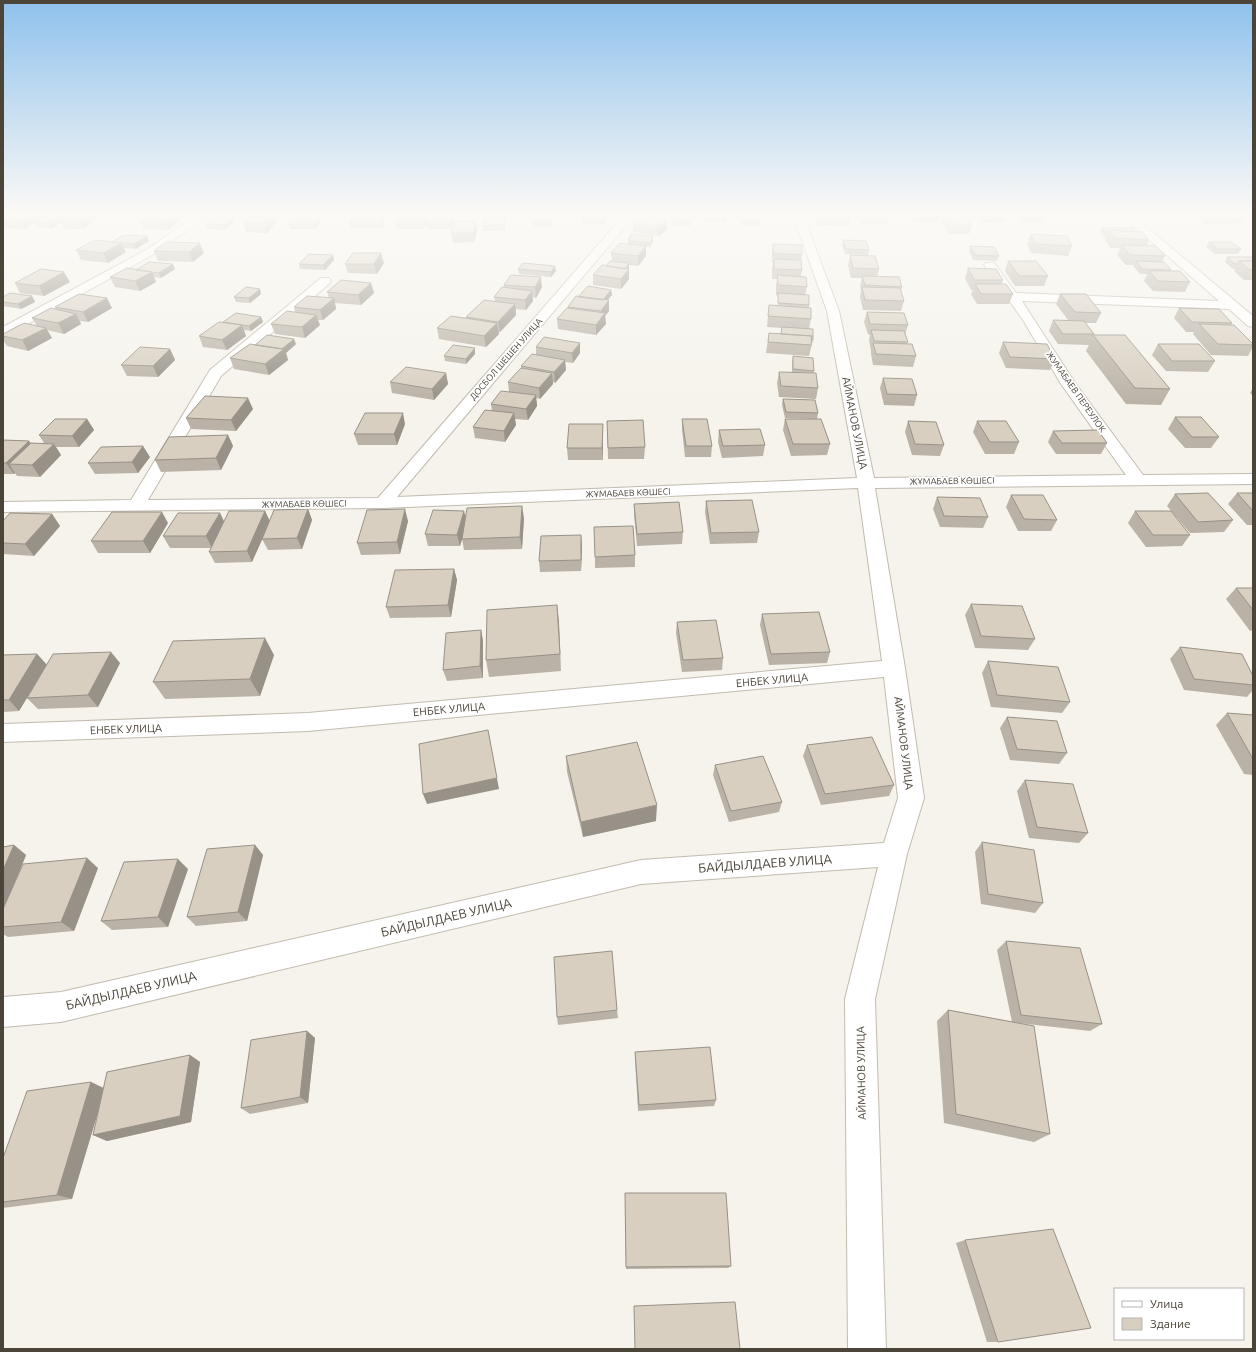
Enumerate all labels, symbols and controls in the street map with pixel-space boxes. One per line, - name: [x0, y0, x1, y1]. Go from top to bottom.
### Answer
- street label: ДОСБОЛ ШЕШЕН УЛИЦА: [468, 316, 544, 402]
- street label: ЖУМАБАЕВ ПЕРЕУЛОК: [1044, 350, 1108, 435]
- street label: АЙМАНОВ УЛИЦА: [840, 376, 870, 471]
- street label: ЖҰМАБАЕВ КӨШЕСІ: [910, 475, 994, 487]
- street label: ЖҰМАБАЕВ КӨШЕСІ: [585, 487, 671, 499]
- street label: ЖҰМАБАЕВ КӨШЕСІ: [262, 498, 346, 510]
- street label: ЕНБЕК УЛИЦА: [735, 671, 809, 689]
- street label: АЙМАНОВ УЛИЦА: [892, 696, 916, 791]
- street label: ЕНБЕК УЛИЦА: [412, 700, 486, 718]
- street label: ЕНБЕК УЛИЦА: [90, 722, 163, 736]
- street label: БАЙДЫЛДАЕВ УЛИЦА: [698, 851, 833, 875]
- street label: БАЙДЫЛДАЕВ УЛИЦА: [379, 895, 513, 939]
- street label: БАЙДЫЛДАЕВ УЛИЦА: [64, 968, 198, 1012]
- street label: АЙМАНОВ УЛИЦА: [854, 1025, 868, 1120]
- legend: [1114, 1288, 1244, 1340]
- text: Улица: [1150, 1297, 1183, 1310]
- text: Здание: [1150, 1317, 1191, 1330]

